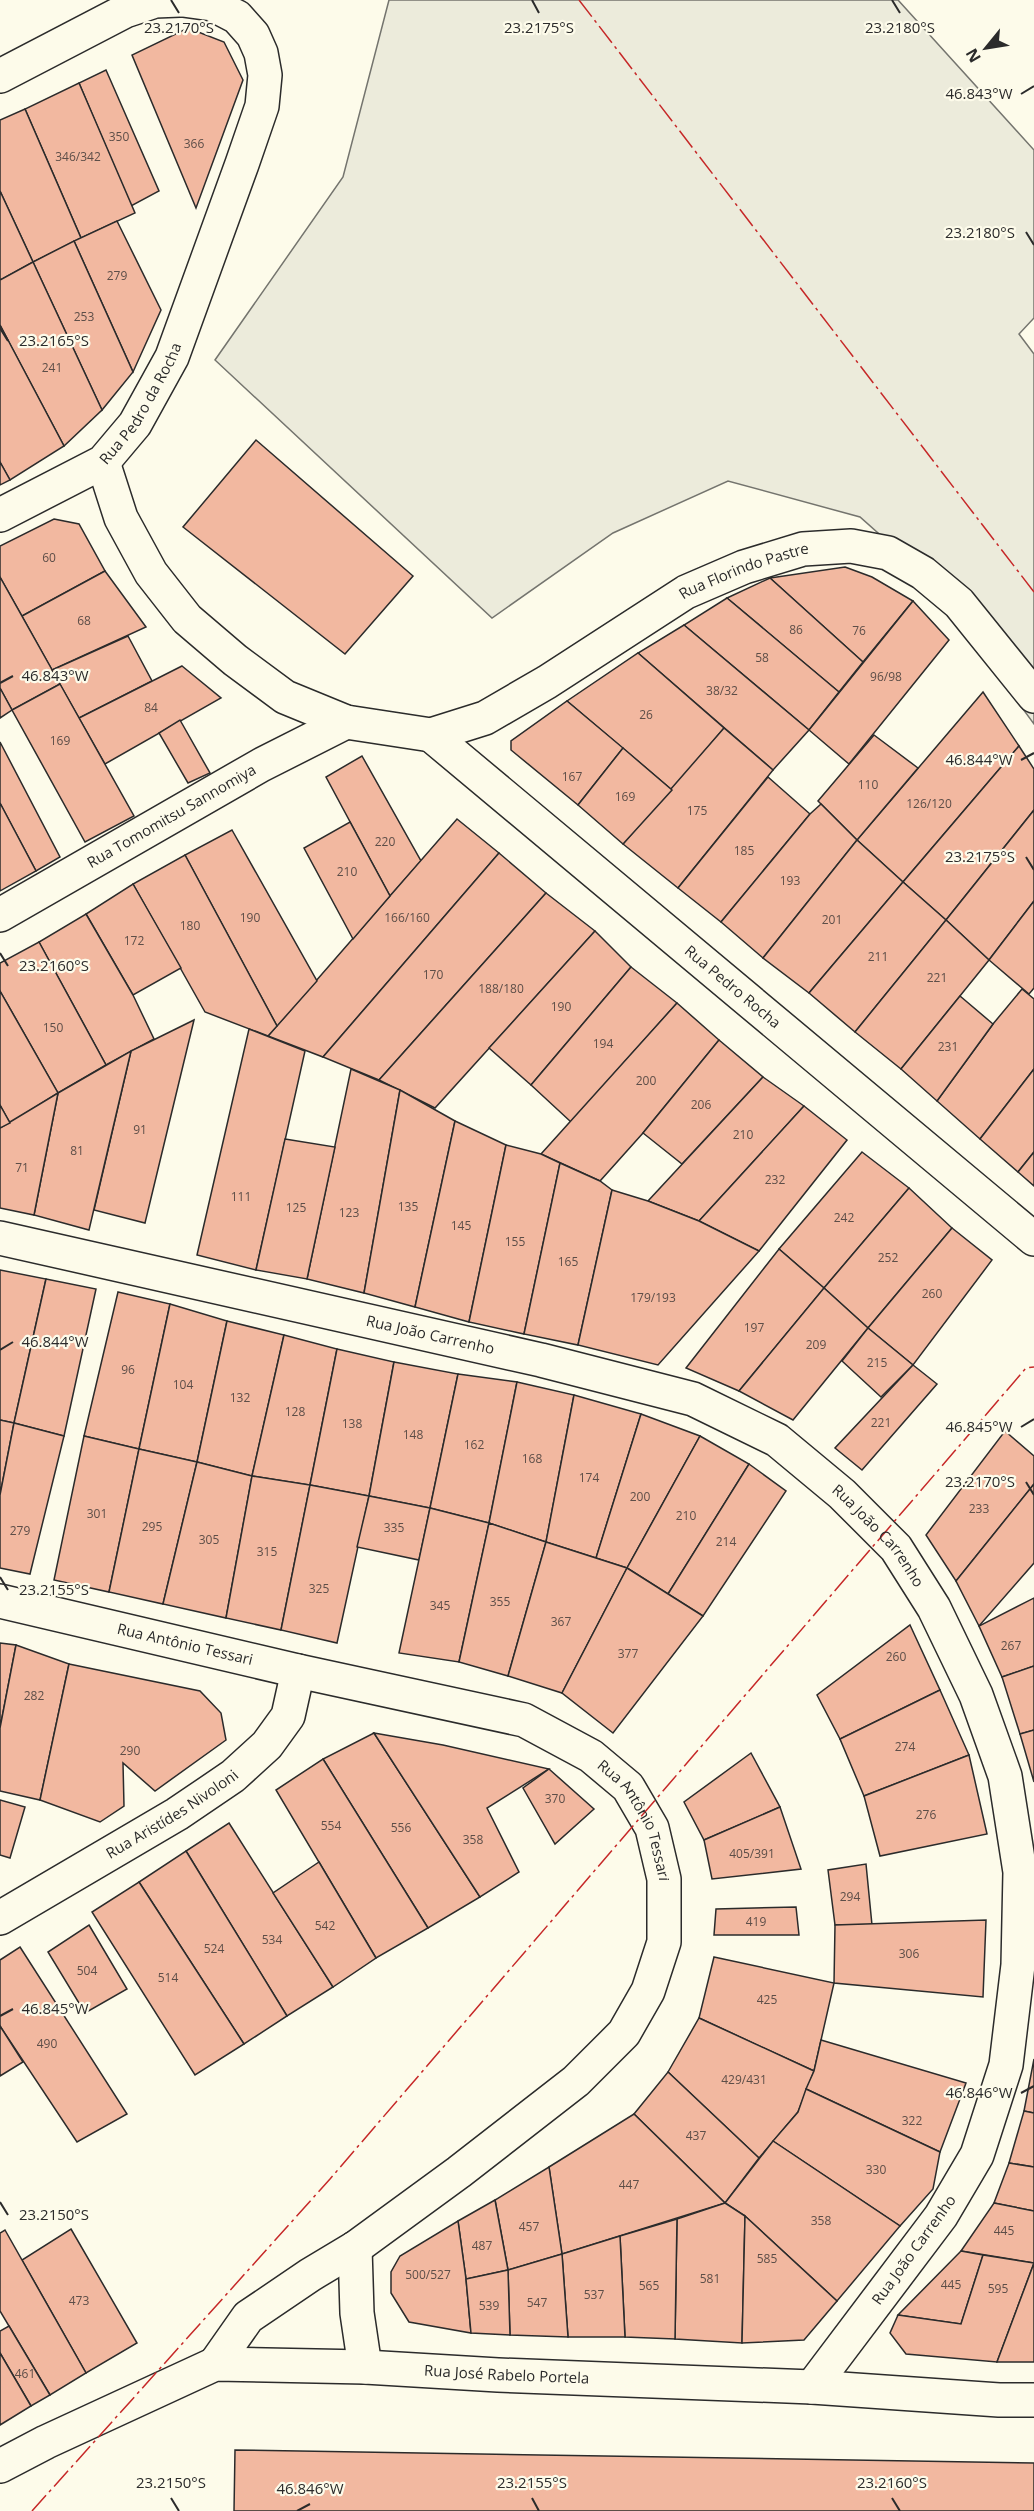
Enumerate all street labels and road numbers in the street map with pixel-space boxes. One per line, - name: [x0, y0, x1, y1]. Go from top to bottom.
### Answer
- street label: Rua Pedro da Rocha: [94, 340, 185, 468]
- street label: Rua Florindo Pastre: [675, 538, 809, 603]
- street label: Rua Tomomitsu Sannomiya: [83, 759, 259, 872]
- street label: Rua Pedro Rocha: [681, 940, 785, 1032]
- street label: Rua João Carrenho: [364, 1310, 497, 1358]
- street label: Rua João Carrenho: [829, 1479, 929, 1591]
- street label: Rua Antônio Tessari: [115, 1618, 255, 1669]
- street label: Rua Antônio Tessari: [594, 1755, 675, 1881]
- street label: Rua Aristídes Nivoloni: [102, 1765, 242, 1863]
- street label: Rua João Carrenho: [867, 2191, 960, 2308]
- street label: Rua José Rabelo Portela: [424, 2360, 590, 2387]

